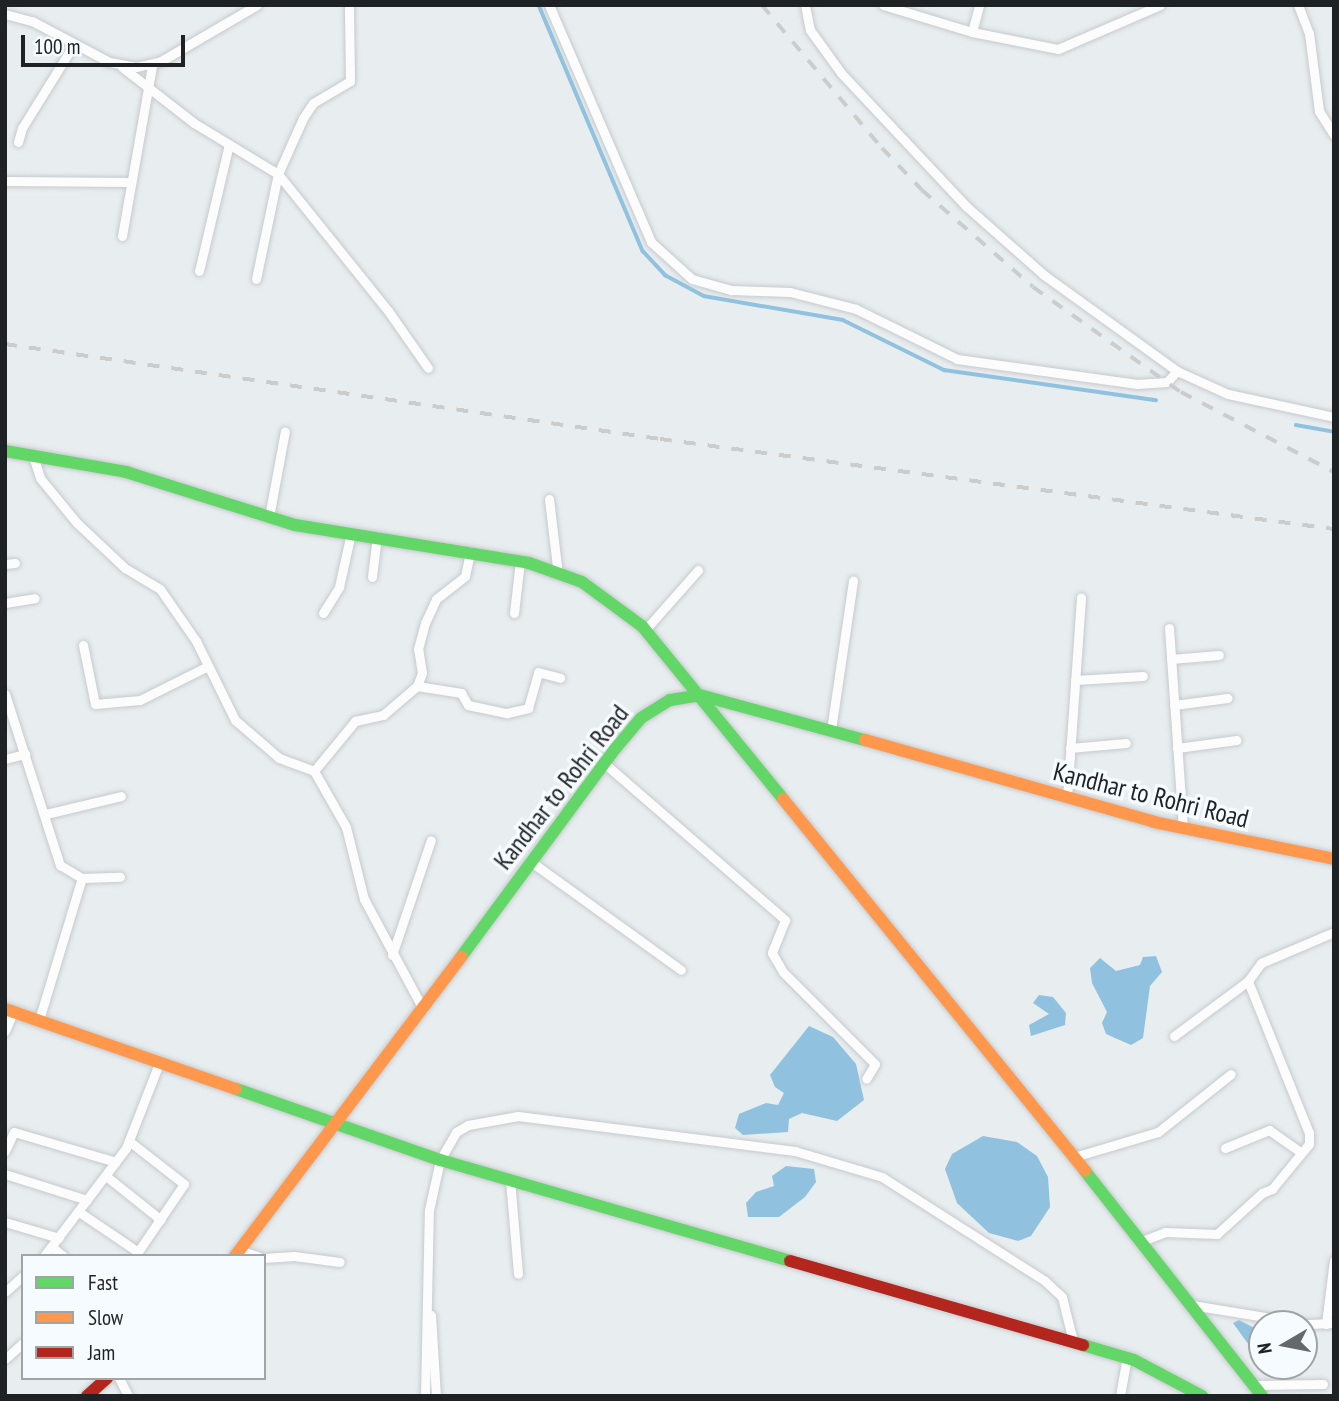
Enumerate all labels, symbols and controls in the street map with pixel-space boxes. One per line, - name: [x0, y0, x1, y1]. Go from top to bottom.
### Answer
- scale bar: [24, 21, 189, 65]
- text: 100 m: [34, 33, 80, 60]
- street label: Kandhar to Rohri Road: [487, 698, 635, 876]
- street label: Kandhar to Rohri Road: [1050, 756, 1252, 834]
- legend: [21, 1254, 266, 1380]
- text: Fast: [88, 1269, 118, 1296]
- text: Slow: [88, 1304, 123, 1331]
- north arrow: [1248, 1310, 1318, 1380]
- text: Jam: [88, 1339, 115, 1366]
- text: N: [1252, 1341, 1277, 1355]

